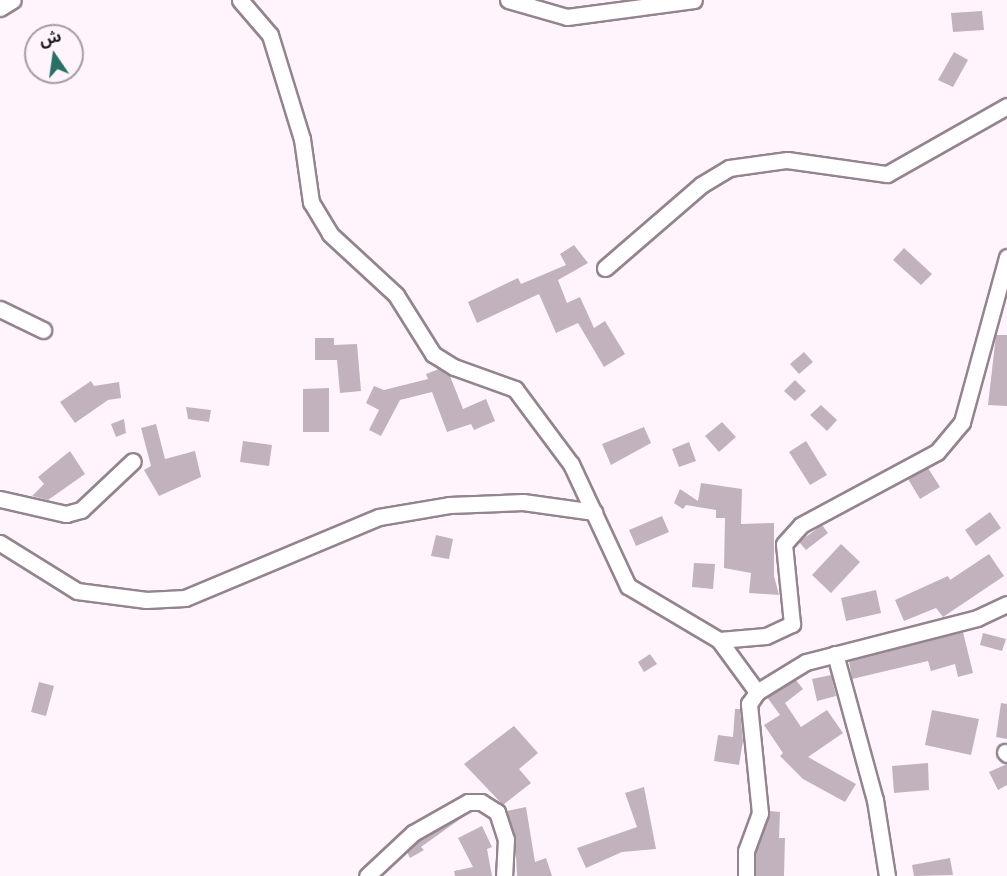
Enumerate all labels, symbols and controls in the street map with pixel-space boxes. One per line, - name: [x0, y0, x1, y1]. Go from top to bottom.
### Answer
- north arrow: [24, 24, 84, 84]
- text: ش: [37, 26, 63, 50]

